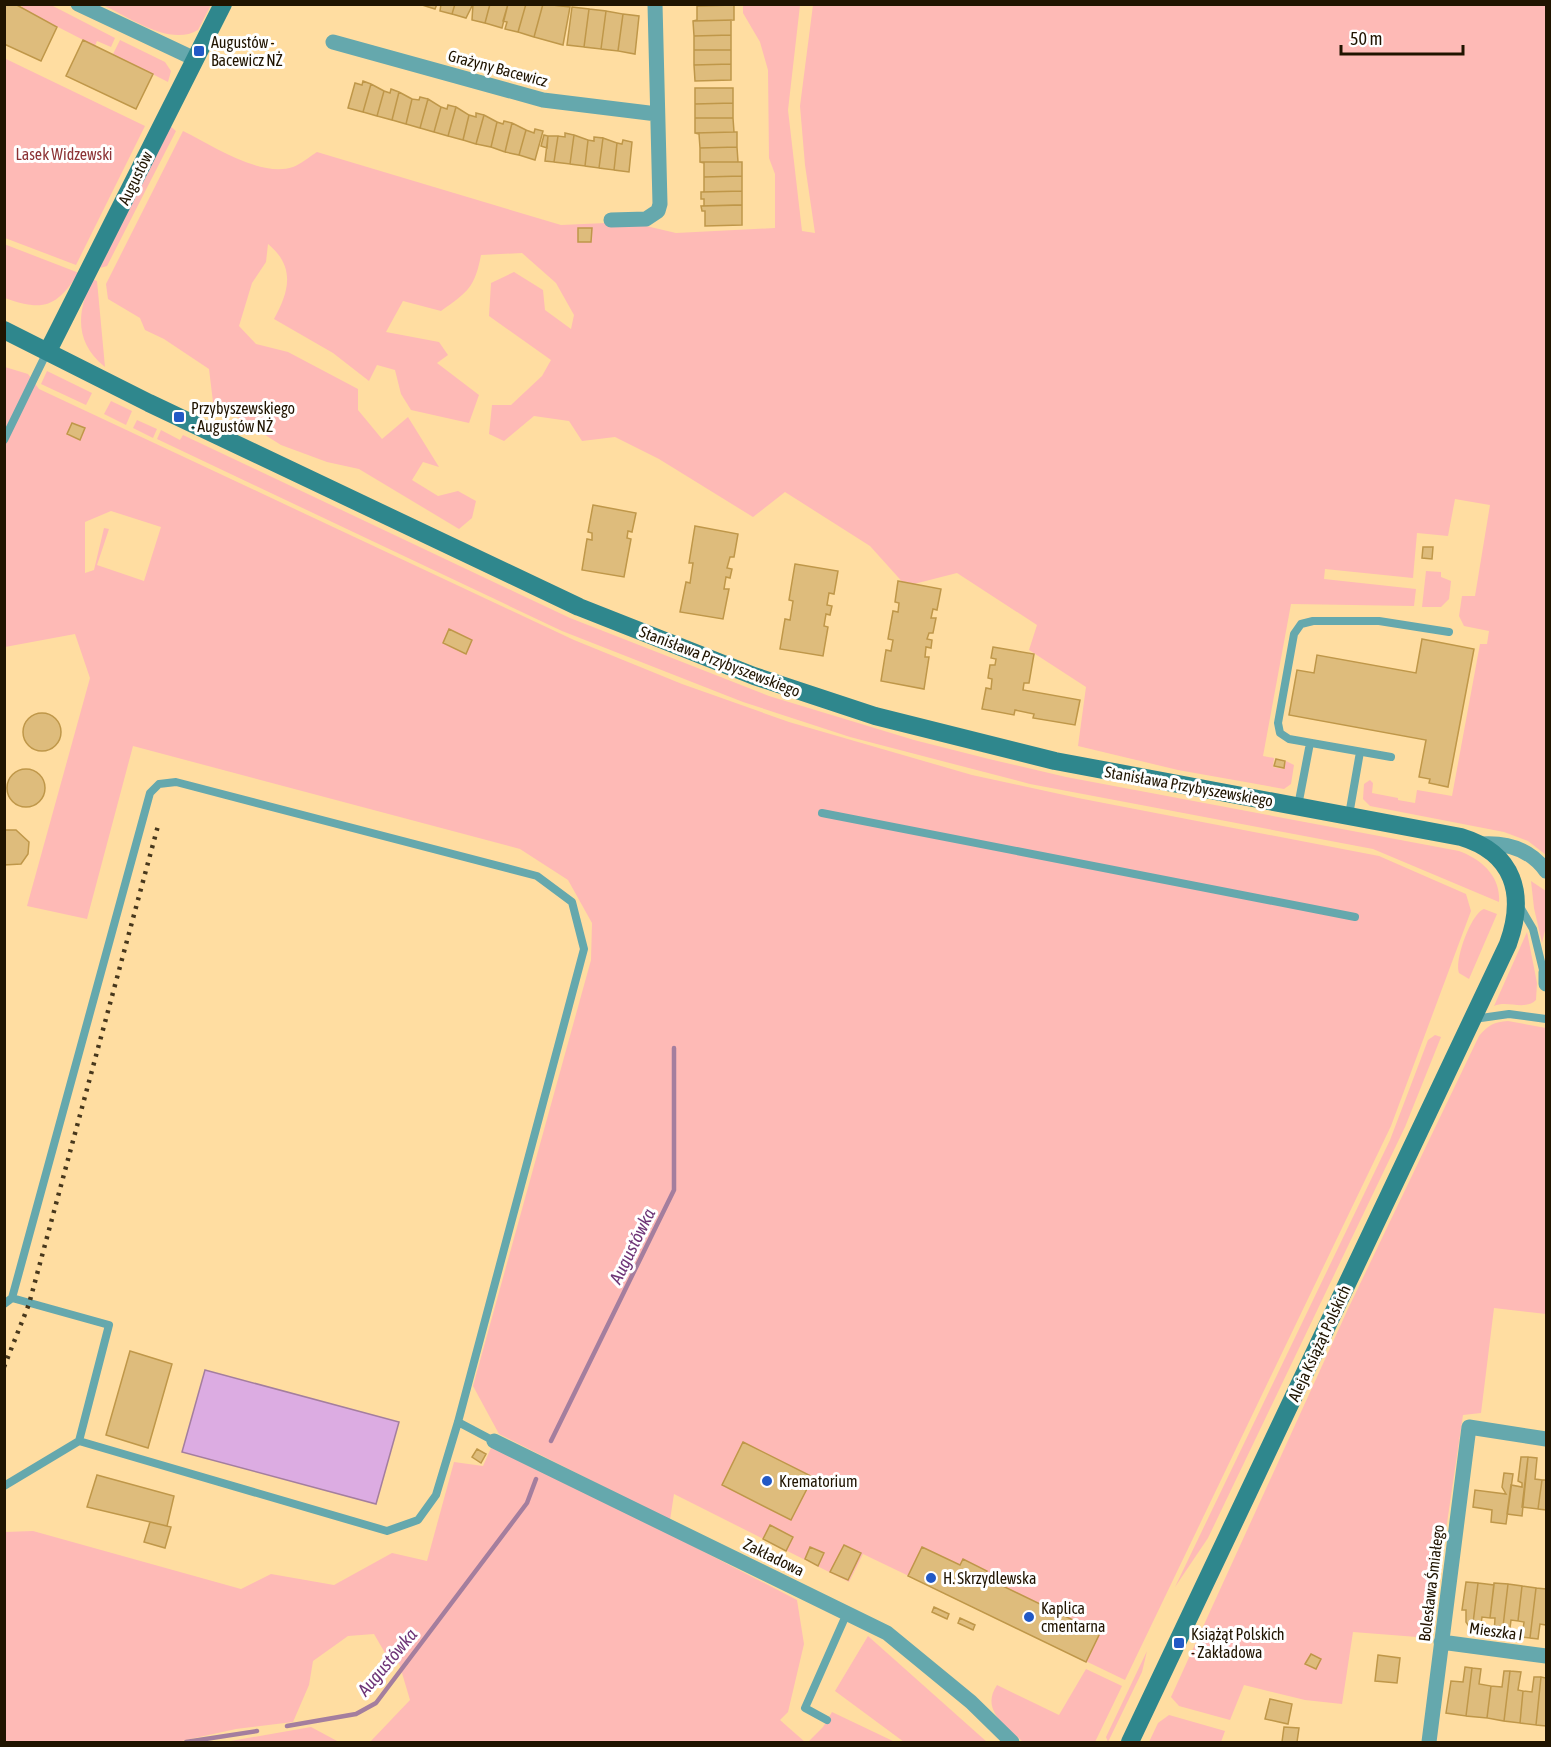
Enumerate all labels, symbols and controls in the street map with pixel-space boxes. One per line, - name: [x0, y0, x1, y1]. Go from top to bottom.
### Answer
- scale bar: [1341, 18, 1462, 56]
- text: 50 m: [1350, 28, 1382, 49]
- place label: Augustów - Bacewicz NŻ: [211, 33, 283, 69]
- marker: Augustów - Bacewicz NŻ: [192, 44, 206, 58]
- street label: Grażyny Bacewicz: [446, 46, 550, 91]
- park label: Lasek Widzewski: [16, 145, 112, 163]
- street label: Augustów: [114, 148, 157, 208]
- place label: Przybyszewskiego - Augustów NŻ: [191, 399, 295, 436]
- marker: Przybyszewskiego - Augustów NŻ: [172, 410, 186, 424]
- street label: Stanisława Przybyszewskiego: [637, 622, 803, 701]
- street label: Stanisława Przybyszewskiego: [1103, 762, 1275, 811]
- water label: Augustówka: [604, 1204, 659, 1288]
- street label: Aleja Książąt Polskich: [1284, 1282, 1355, 1404]
- place label: Krematorium: [779, 1472, 857, 1490]
- marker: Krematorium: [760, 1474, 774, 1488]
- street label: Bolesława Śmiałego: [1415, 1524, 1448, 1643]
- street label: Zakładowa: [741, 1535, 807, 1579]
- place label: H. Skrzydlewska: [943, 1569, 1036, 1588]
- marker: H. Skrzydlewska: [924, 1571, 938, 1585]
- place label: Kaplica cmentarna: [1041, 1599, 1105, 1635]
- marker: Kaplica cmentarna: [1022, 1610, 1036, 1624]
- street label: Mieszka I: [1468, 1618, 1524, 1644]
- water label: Augustówka: [352, 1624, 421, 1701]
- place label: Książąt Polskich - Zakładowa: [1191, 1625, 1285, 1661]
- marker: Książąt Polskich - Zakładowa: [1172, 1636, 1186, 1650]

